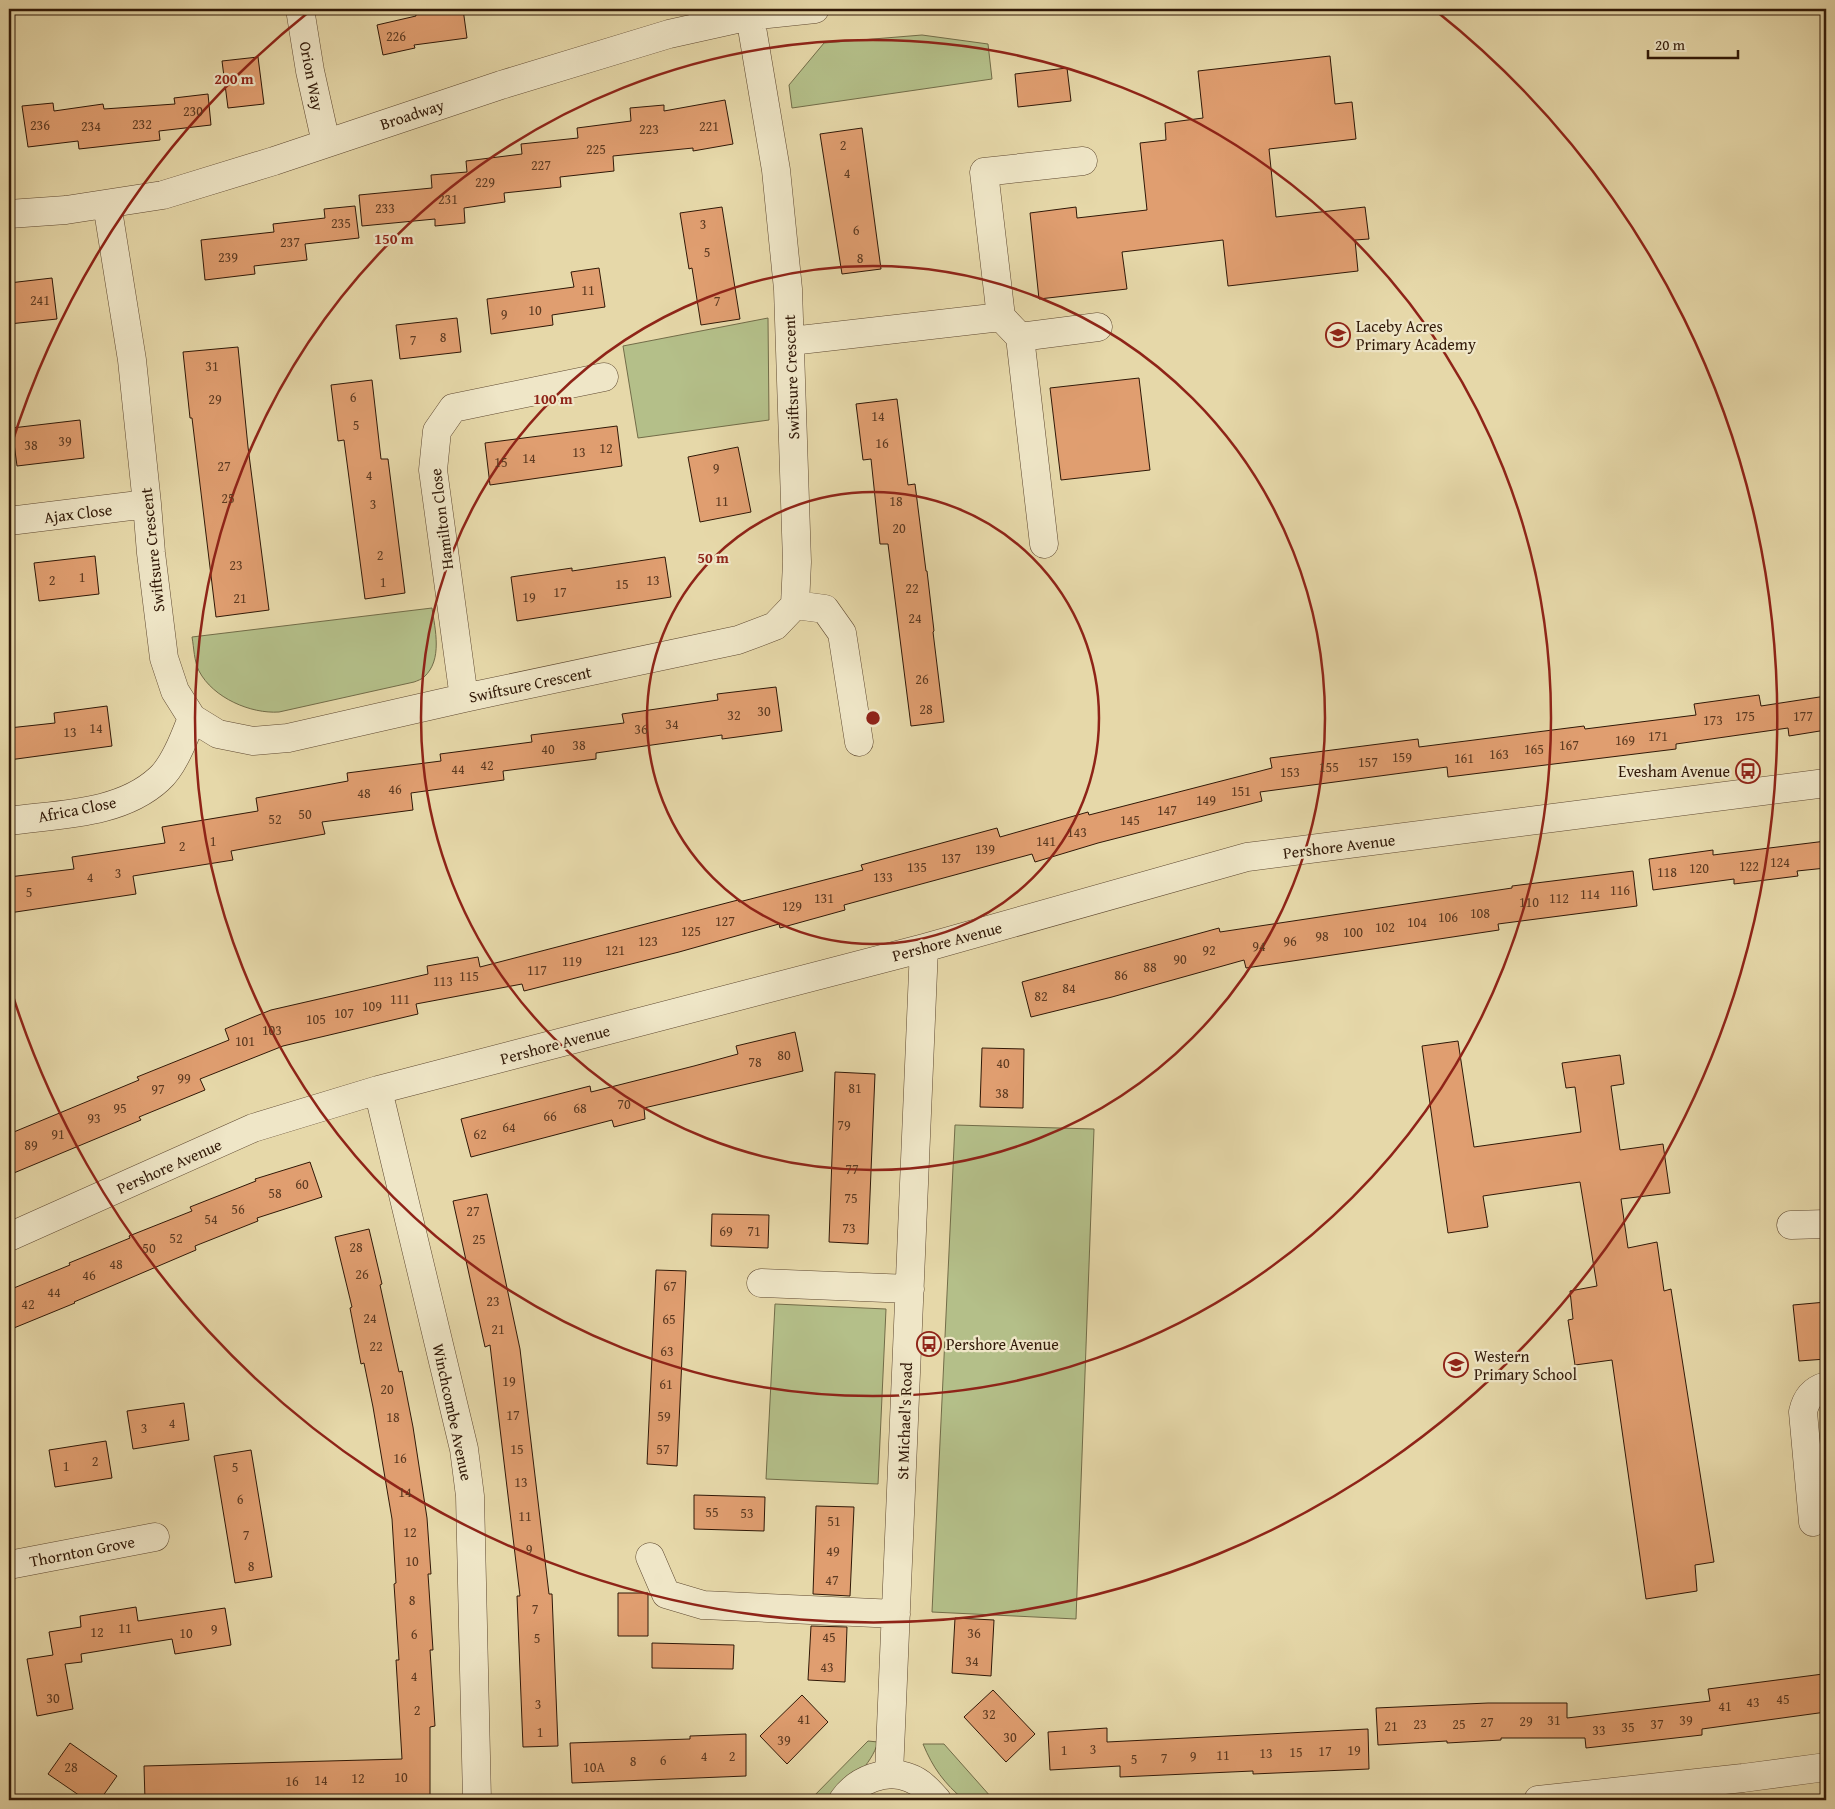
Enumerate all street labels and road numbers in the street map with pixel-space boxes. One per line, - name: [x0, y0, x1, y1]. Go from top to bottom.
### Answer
- street label: Orion Way: [294, 39, 330, 113]
- street label: Broadway: [377, 92, 447, 136]
- street label: Swiftsure Crescent: [777, 314, 805, 440]
- street label: Hamilton Close: [423, 467, 459, 571]
- street label: Swiftsure Crescent: [133, 486, 170, 613]
- street label: Ajax Close: [43, 497, 113, 529]
- street label: Swiftsure Crescent: [466, 659, 594, 709]
- street label: Africa Close: [36, 790, 118, 828]
- street label: Pershore Avenue: [1282, 827, 1396, 865]
- street label: Pershore Avenue: [889, 915, 1005, 967]
- street label: Pershore Avenue: [497, 1018, 613, 1070]
- street label: Pershore Avenue: [113, 1132, 225, 1200]
- street label: Winchcombe Avenue: [427, 1341, 479, 1483]
- street label: St Michael's Road: [890, 1361, 918, 1480]
- street label: Thornton Grove: [27, 1529, 137, 1573]

